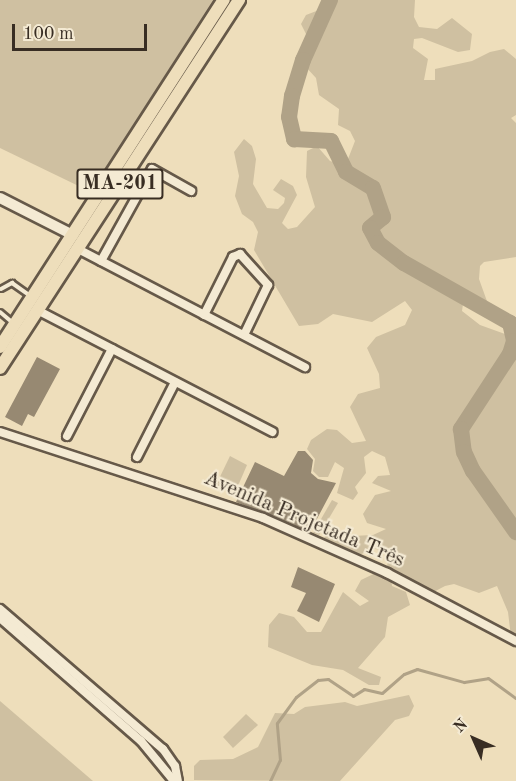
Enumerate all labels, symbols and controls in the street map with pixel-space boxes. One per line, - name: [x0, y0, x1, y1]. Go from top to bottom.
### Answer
- scale bar: [15, 12, 150, 50]
- text: 100 m: [23, 25, 74, 43]
- road number: MA-201: [75, 167, 165, 201]
- street label: Avenida Projetada Três: [200, 466, 408, 574]
- north arrow: [444, 709, 504, 769]
- text: N: [451, 716, 471, 736]

